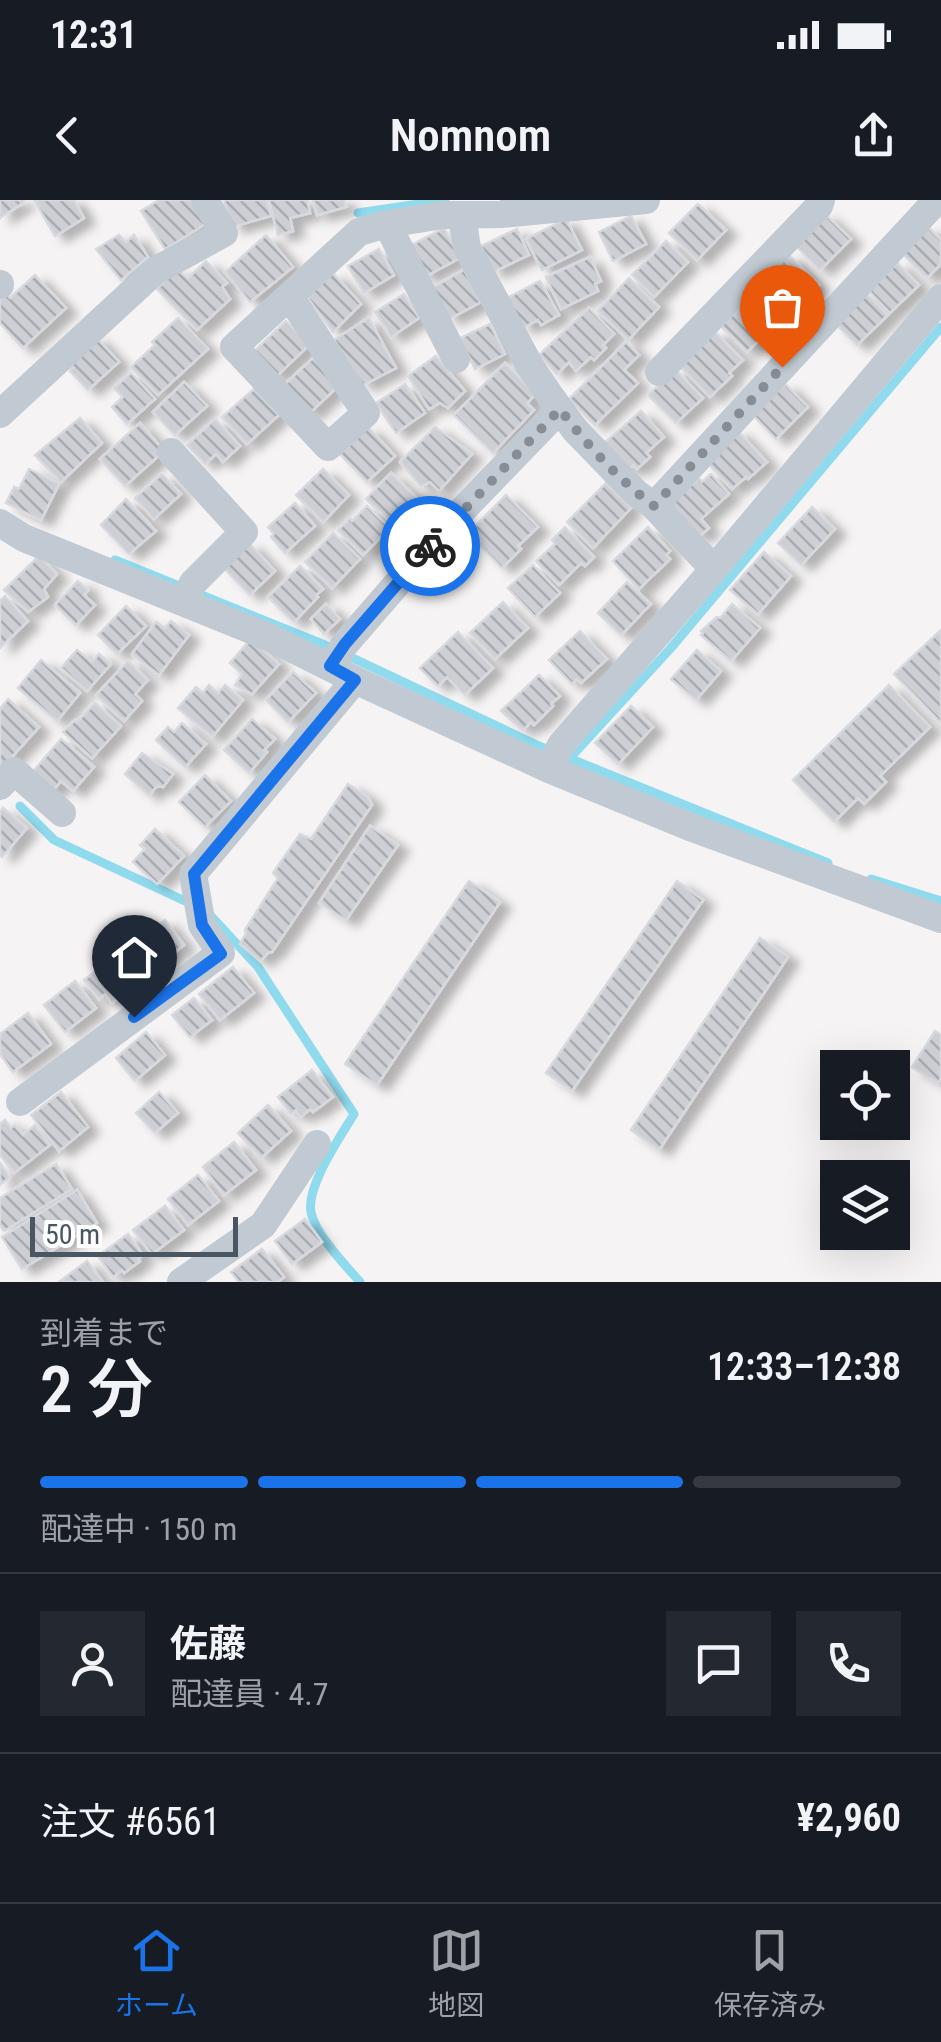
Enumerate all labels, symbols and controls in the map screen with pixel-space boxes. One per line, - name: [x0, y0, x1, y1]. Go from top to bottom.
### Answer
- text: 12:31: [50, 13, 137, 57]
- icon: back: [40, 108, 95, 163]
- icon: share: [846, 108, 901, 163]
- text: Nomnom: [390, 109, 551, 162]
- pin: [740, 265, 825, 368]
- icon: bag: [755, 280, 810, 335]
- courier: [380, 496, 480, 596]
- icon: bike: [403, 519, 458, 574]
- pin: [92, 915, 177, 1018]
- icon: home: [107, 930, 162, 985]
- map controls: [820, 1050, 910, 1250]
- button: locate: [820, 1050, 910, 1140]
- button: layers: [820, 1160, 910, 1250]
- scale bar: [30, 1212, 238, 1256]
- text: 50 m: [45, 1218, 100, 1251]
- text: 到着まで: [40, 1314, 168, 1352]
- text: 12:33–12:38: [707, 1345, 901, 1389]
- text: 2 分: [40, 1352, 153, 1428]
- text: 配達中 · 150 m: [40, 1510, 237, 1548]
- button: person: [40, 1611, 145, 1716]
- button: chat: [666, 1611, 771, 1716]
- button: phone: [796, 1611, 901, 1716]
- text: 佐藤: [170, 1622, 246, 1666]
- text: 配達員 · 4.7: [170, 1675, 329, 1713]
- text: ¥2,960: [797, 1796, 901, 1840]
- text: 注文 #6561: [40, 1800, 221, 1844]
- tab: ホーム: [115, 1923, 198, 2023]
- tab: 地図: [428, 1923, 484, 2023]
- tab: 保存済み: [714, 1923, 826, 2023]

